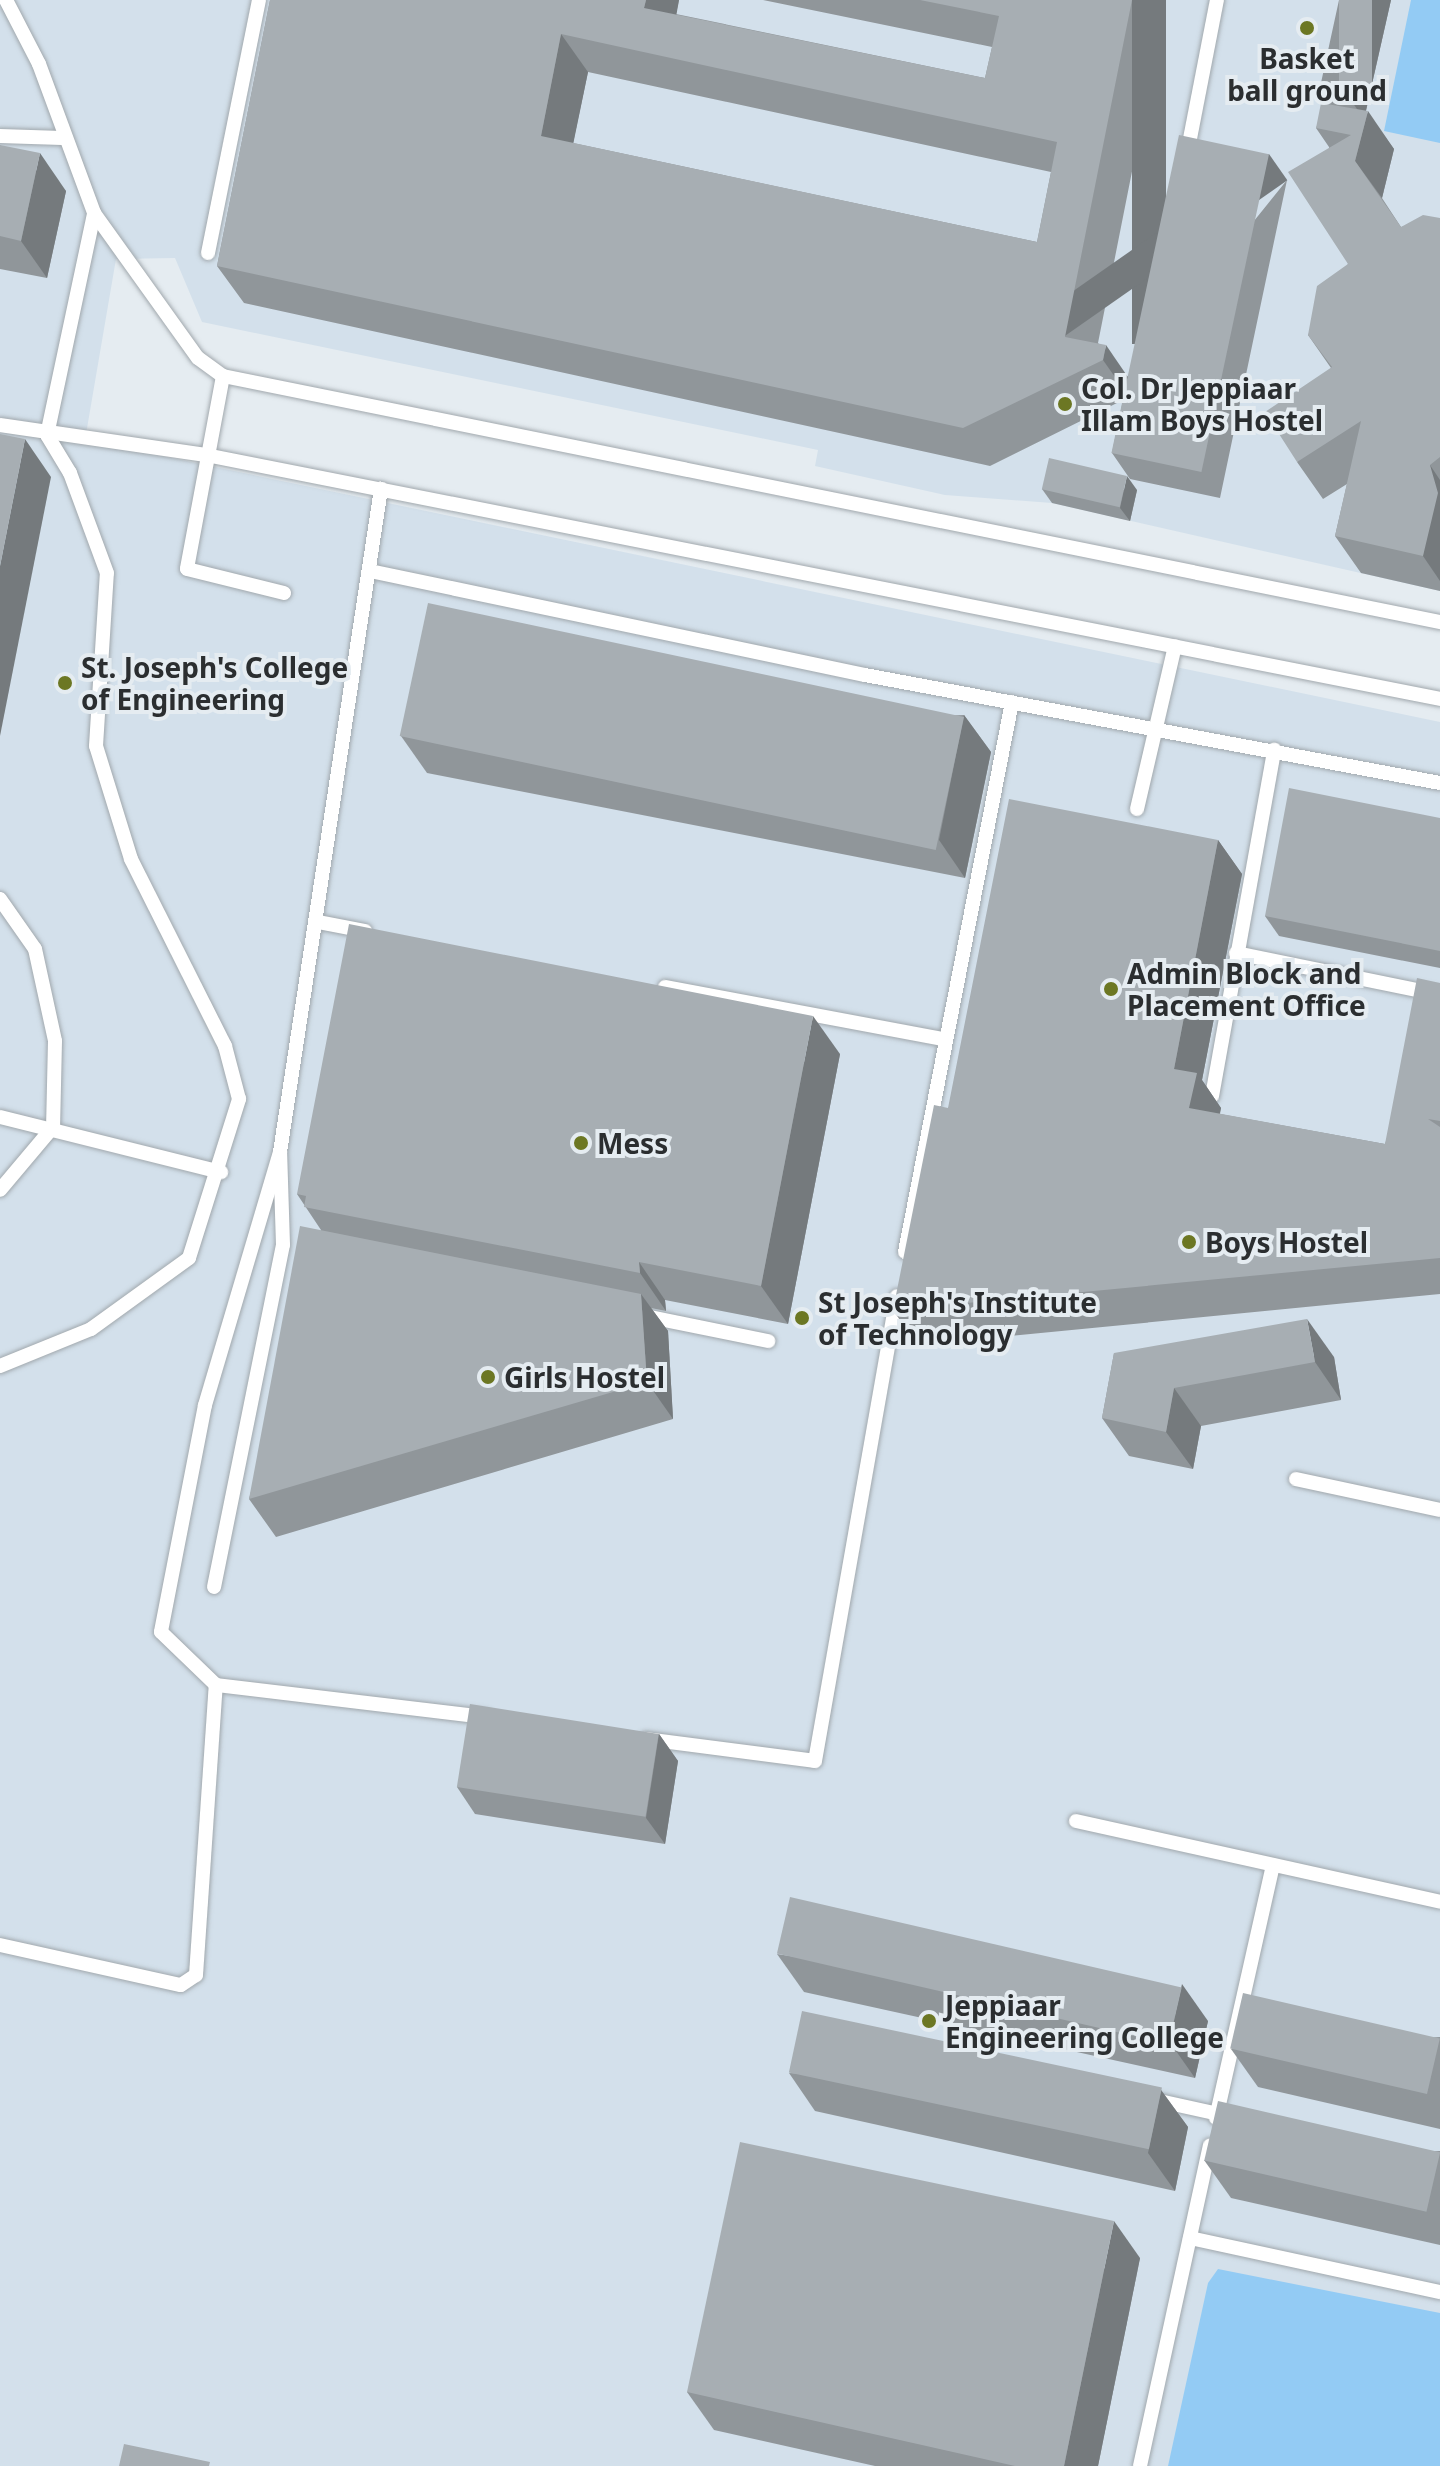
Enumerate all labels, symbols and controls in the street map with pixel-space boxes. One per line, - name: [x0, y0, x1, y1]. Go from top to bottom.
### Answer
- marker: Basket ball ground: [1298, 19, 1316, 37]
- place label: Basket ball ground: [1227, 41, 1387, 107]
- place label: Col. Dr Jeppiaar Illam Boys Hostel: [1081, 371, 1323, 437]
- marker: Col. Dr Jeppiaar Illam Boys Hostel: [1056, 395, 1074, 413]
- place label: St. Joseph's College of Engineering: [81, 650, 348, 716]
- marker: St. Joseph's College of Engineering: [56, 674, 74, 692]
- place label: Admin Block and Placement Office: [1127, 956, 1366, 1022]
- marker: Admin Block and Placement Office: [1102, 980, 1120, 998]
- place label: Mess: [597, 1126, 668, 1160]
- marker: Mess: [572, 1134, 590, 1152]
- place label: Boys Hostel: [1205, 1225, 1368, 1259]
- marker: Boys Hostel: [1180, 1233, 1198, 1251]
- place label: St Joseph's Institute of Technology: [818, 1285, 1097, 1351]
- marker: St Joseph's Institute of Technology: [793, 1309, 811, 1327]
- place label: Girls Hostel: [504, 1360, 665, 1394]
- marker: Girls Hostel: [479, 1368, 497, 1386]
- place label: Jeppiaar Engineering College: [945, 1988, 1224, 2054]
- marker: Jeppiaar Engineering College: [920, 2012, 938, 2030]

